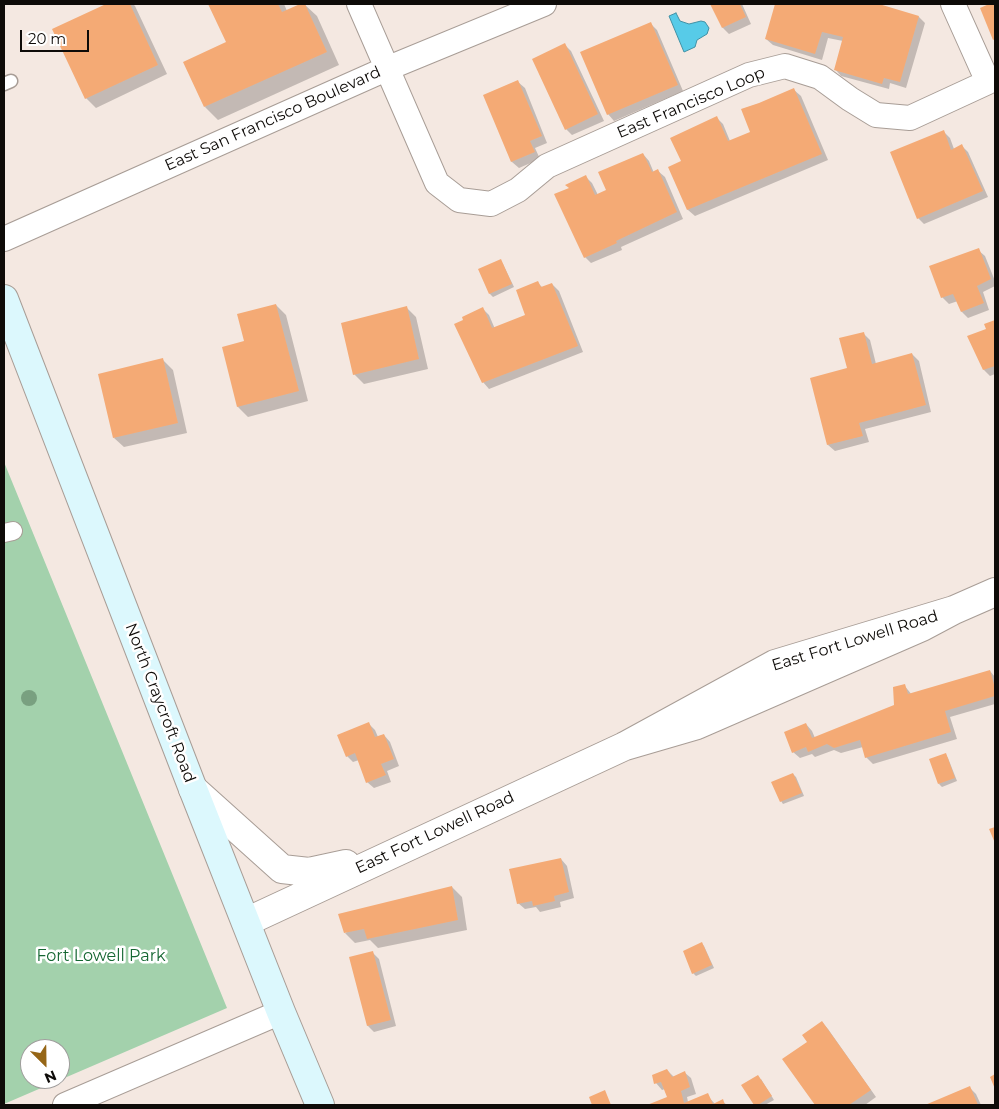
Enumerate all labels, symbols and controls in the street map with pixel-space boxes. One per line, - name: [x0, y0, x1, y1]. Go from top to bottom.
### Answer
- scale bar: [22, 20, 91, 52]
- text: 20 m: [28, 29, 66, 48]
- street label: East San Francisco Boulevard: [162, 63, 384, 175]
- street label: East Francisco Loop: [614, 63, 768, 143]
- street label: East Fort Lowell Road: [769, 607, 941, 675]
- street label: North Craycroft Road: [121, 621, 199, 785]
- street label: East Fort Lowell Road: [353, 788, 517, 878]
- park label: Fort Lowell Park: [36, 946, 166, 966]
- north arrow: [20, 1039, 70, 1089]
- text: N: [42, 1066, 59, 1087]

